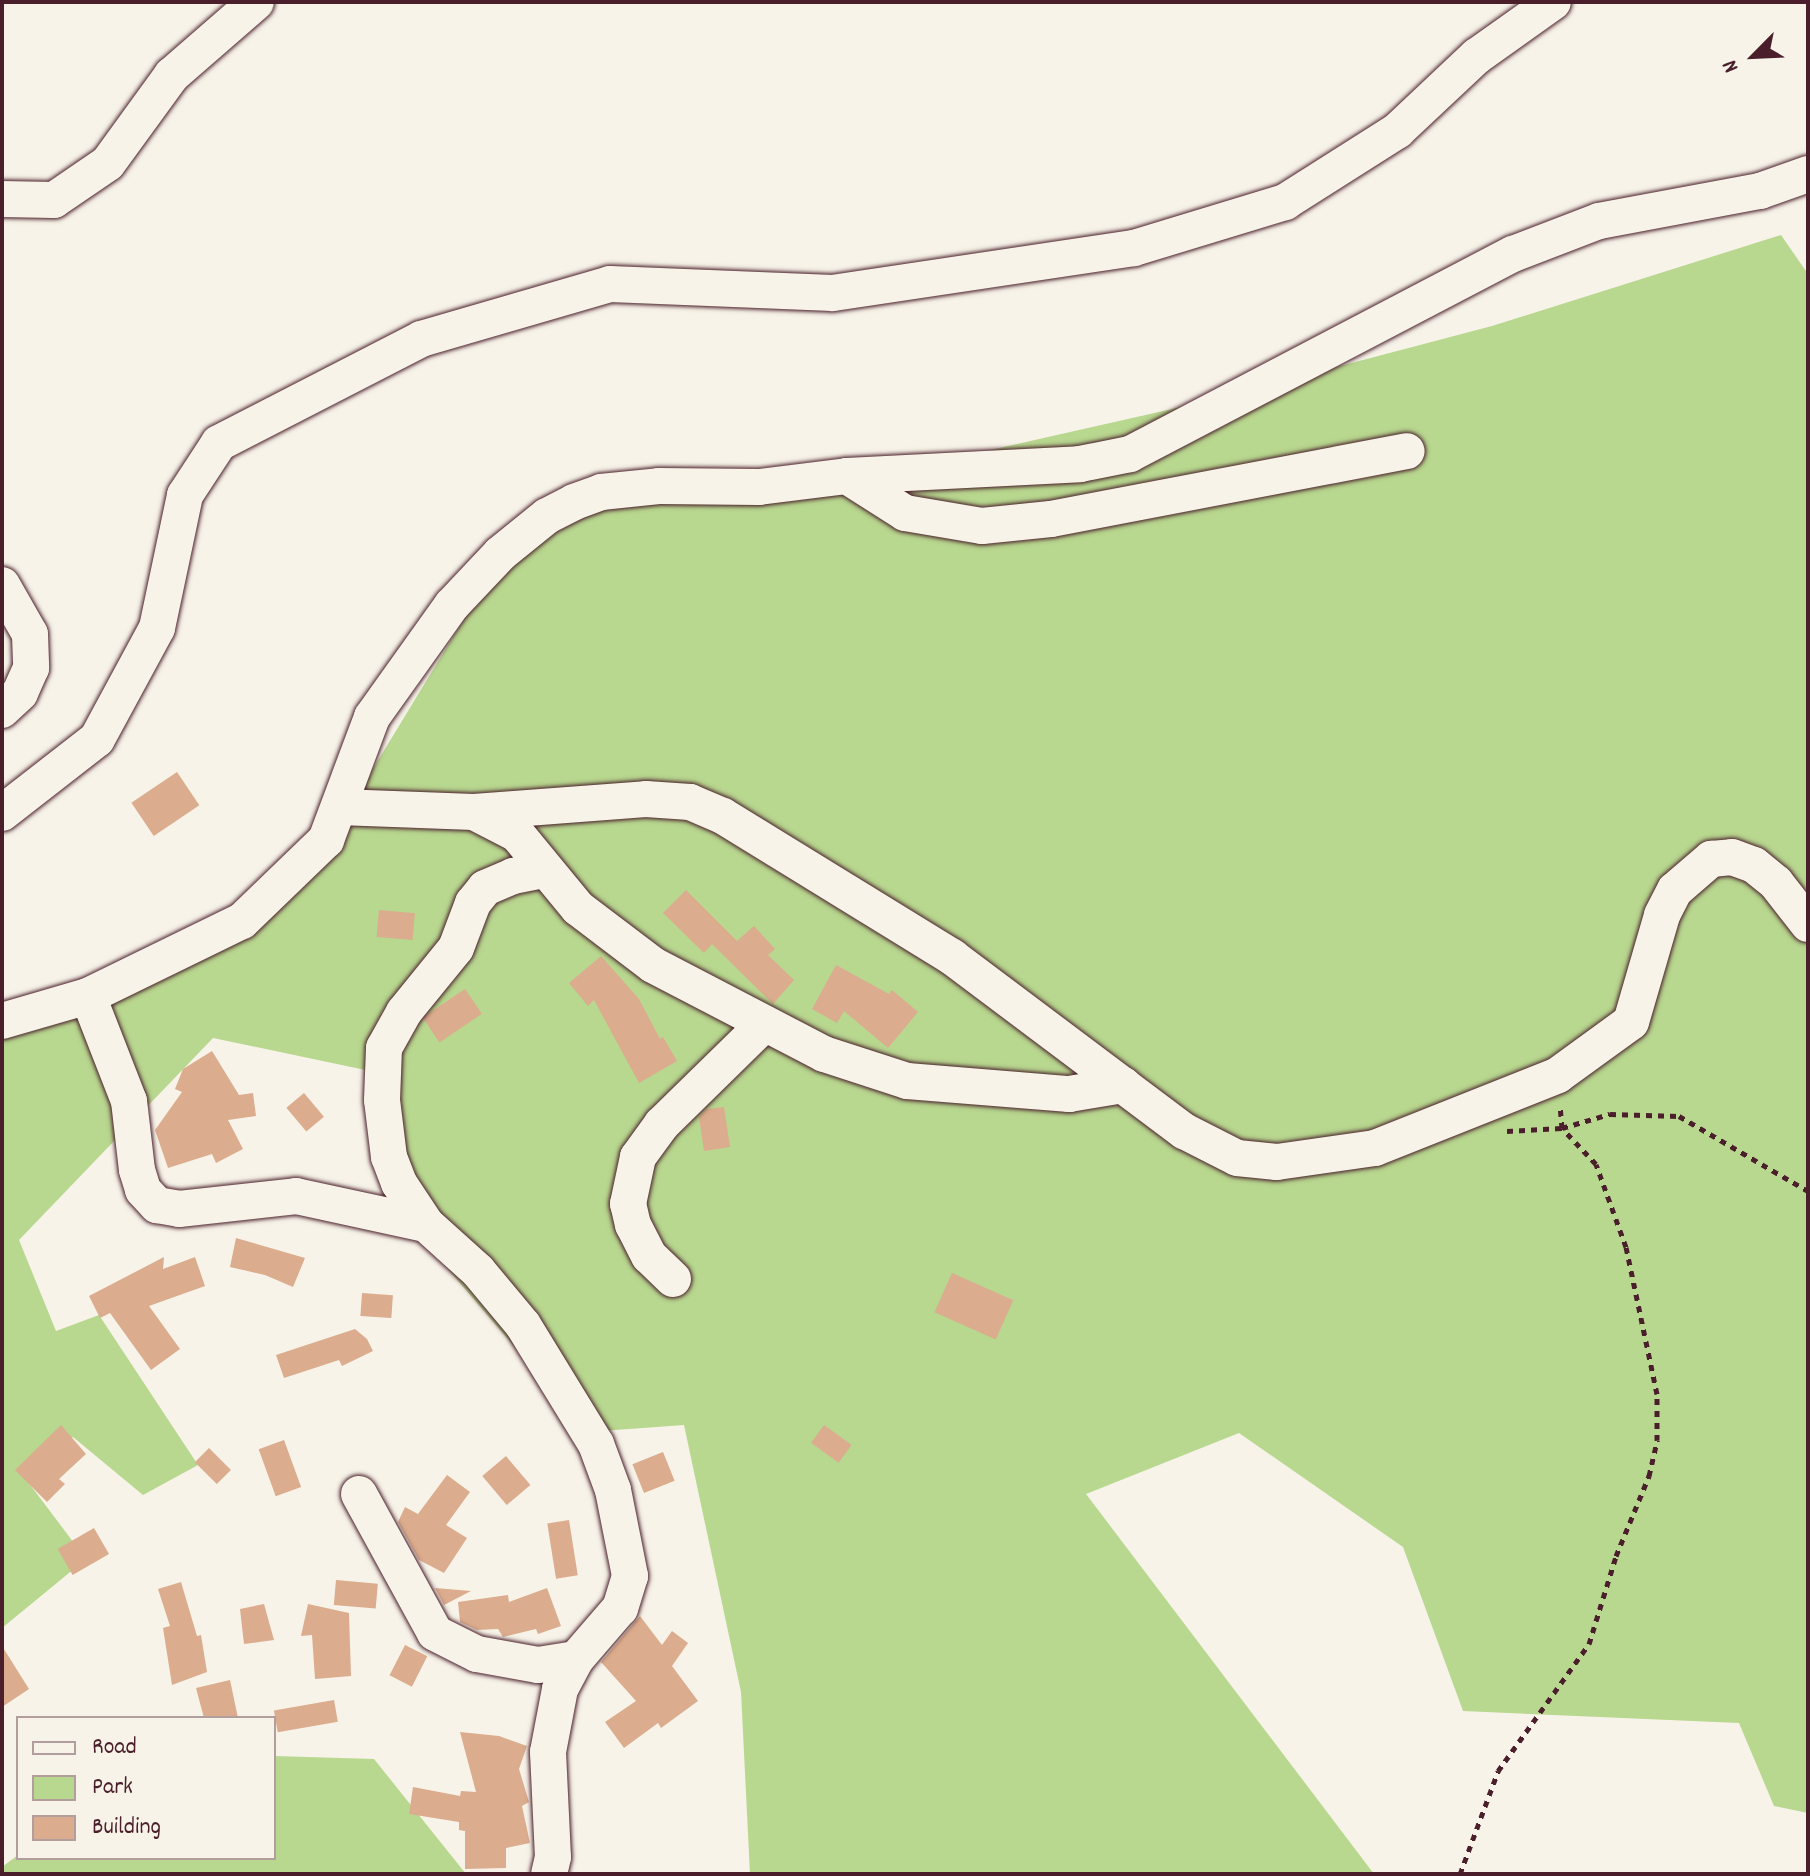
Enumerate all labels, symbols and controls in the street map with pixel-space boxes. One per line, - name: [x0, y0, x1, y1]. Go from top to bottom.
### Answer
- north arrow: [1714, 16, 1794, 96]
- text: N: [1715, 55, 1748, 77]
- legend: [16, 1716, 276, 1860]
- text: Road: [92, 1731, 137, 1765]
- text: Park: [92, 1771, 133, 1805]
- text: Building: [92, 1811, 161, 1845]

